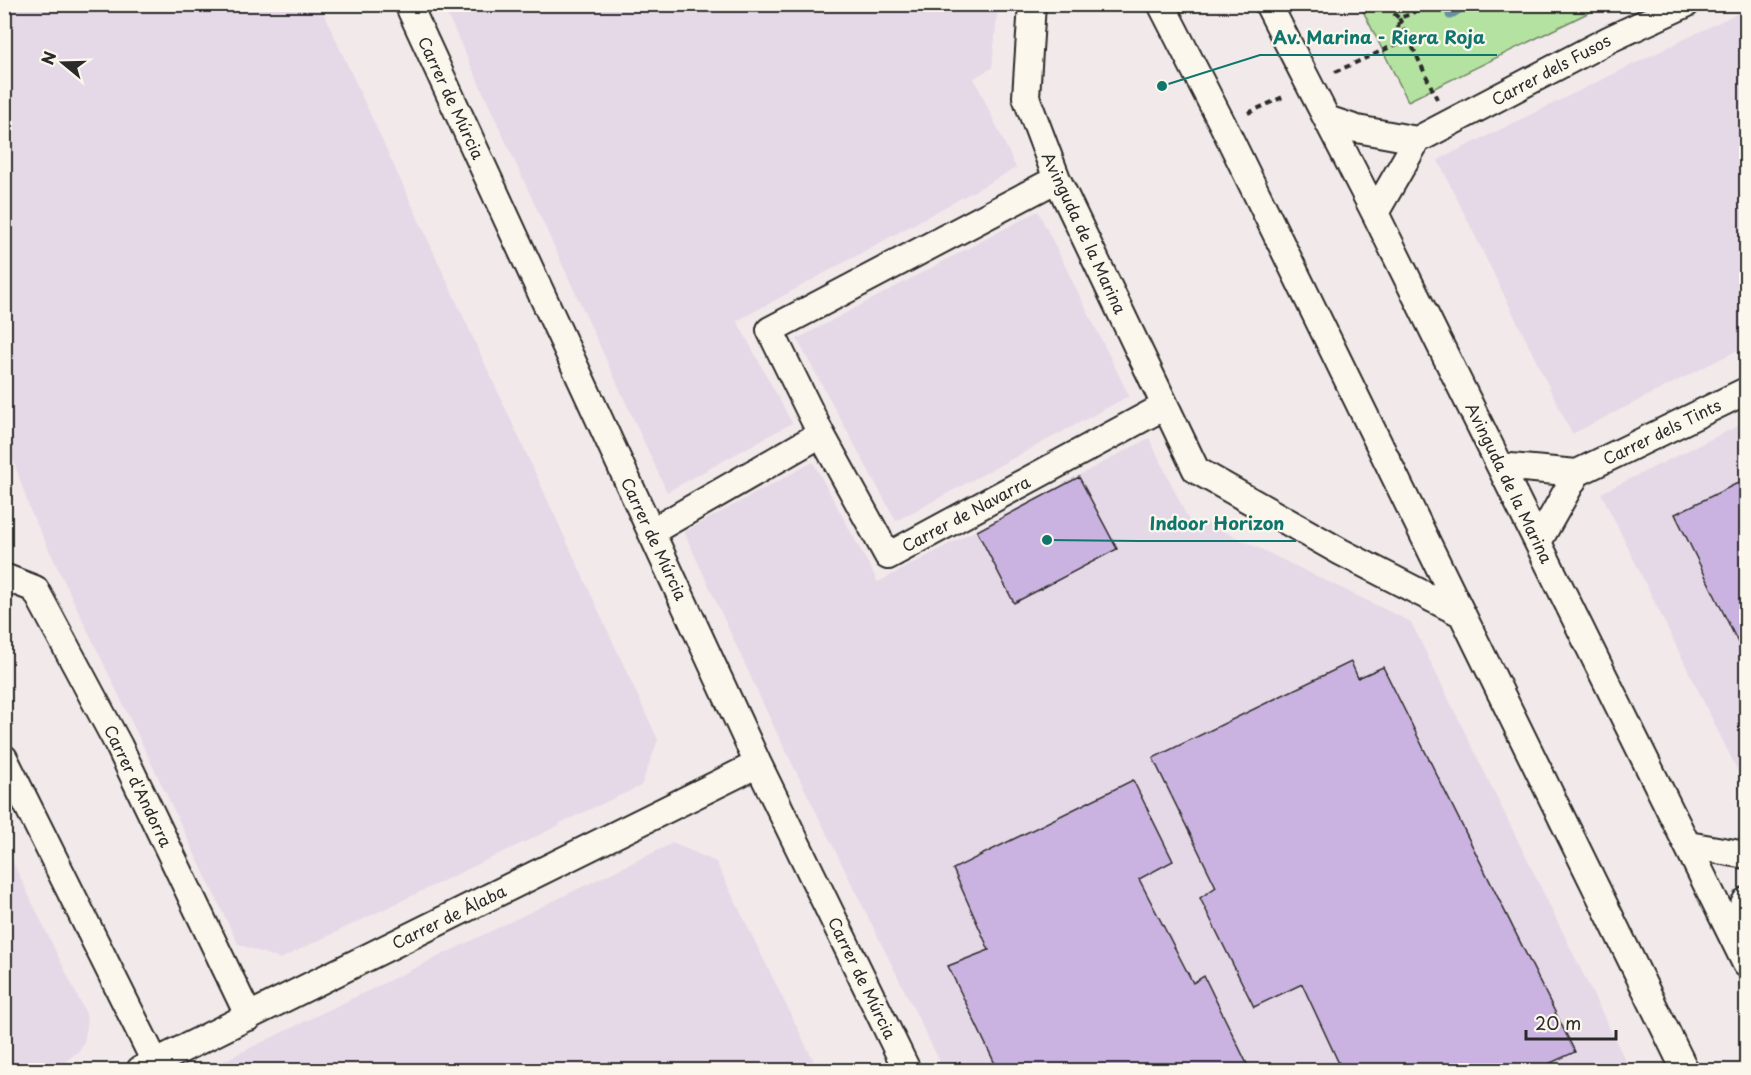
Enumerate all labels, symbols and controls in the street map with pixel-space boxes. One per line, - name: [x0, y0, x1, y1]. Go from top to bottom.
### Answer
- callout: Av. Marina - Riera Roja: [1260, 19, 1497, 55]
- text: Av. Marina - Riera Roja: [1273, 23, 1485, 50]
- street label: Carrer dels Fusos: [1487, 28, 1614, 111]
- street label: Carrer de Múrcia: [413, 32, 491, 163]
- north arrow: [33, 33, 93, 93]
- text: N: [34, 48, 61, 68]
- street label: Avinguda de la Marina: [1037, 148, 1133, 318]
- street label: Carrer dels Tints: [1599, 392, 1725, 470]
- street label: Avinguda de la Marina: [1460, 398, 1559, 567]
- street label: Carrer de Navarra: [897, 469, 1034, 557]
- street label: Carrer de Múrcia: [616, 473, 694, 604]
- callout: Indoor Horizon: [1138, 505, 1296, 541]
- text: Indoor Horizon: [1150, 509, 1284, 536]
- street label: Carrer d'Andorra: [99, 720, 179, 851]
- street label: Carrer de Álaba: [387, 878, 510, 954]
- street label: Carrer de Múrcia: [823, 912, 903, 1043]
- scale bar: [1526, 1003, 1616, 1041]
- text: 20 m: [1535, 1009, 1581, 1036]

